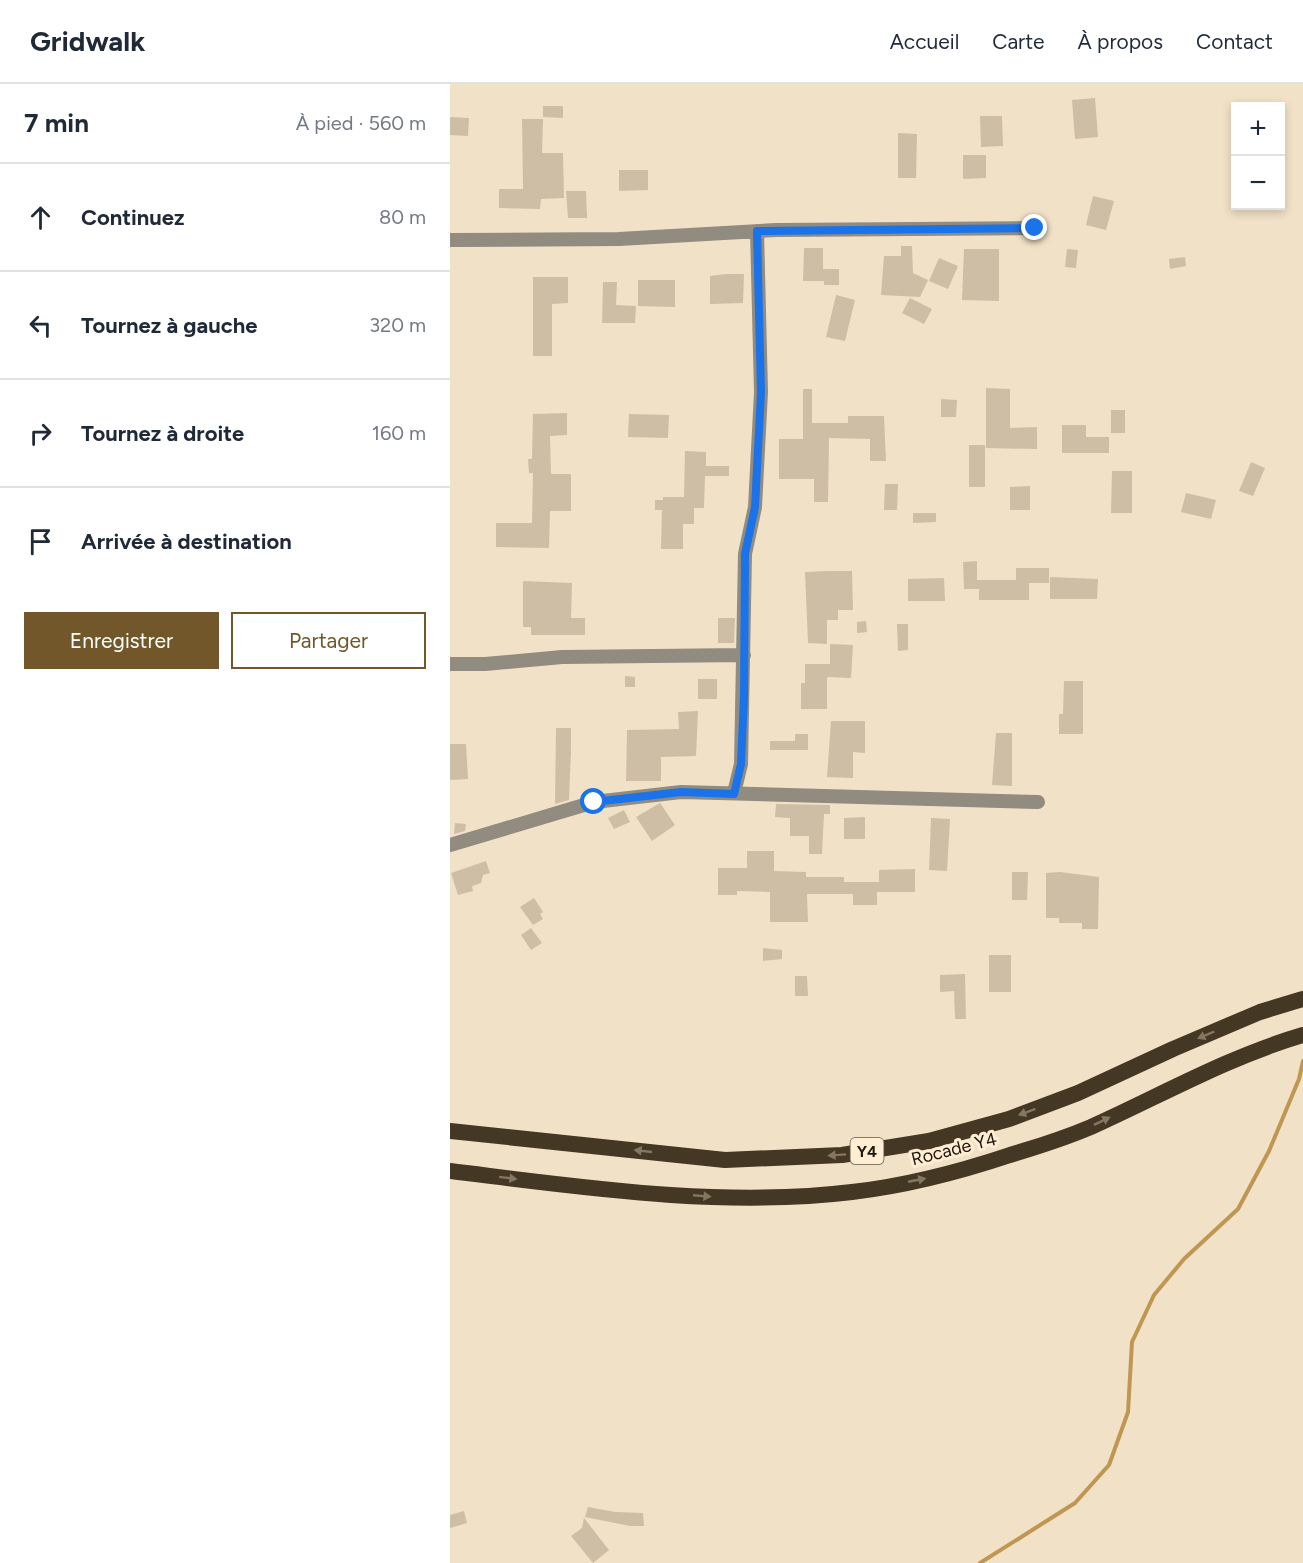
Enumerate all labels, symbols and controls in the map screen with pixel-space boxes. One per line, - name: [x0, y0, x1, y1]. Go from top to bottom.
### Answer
- text: Gridwalk: [30, 24, 145, 58]
- text: Accueil: [890, 29, 959, 54]
- text: Carte: [992, 29, 1045, 54]
- text: À propos: [1078, 29, 1163, 54]
- text: Contact: [1196, 29, 1273, 54]
- map controls: [1231, 102, 1285, 210]
- button: +: [1231, 102, 1285, 156]
- text: 7 min: [24, 107, 89, 139]
- text: À pied · 560 m: [296, 111, 426, 135]
- button: −: [1231, 156, 1285, 210]
- icon: ahead: [24, 201, 57, 234]
- text: Continuez: [81, 204, 185, 231]
- text: 80 m: [379, 205, 426, 229]
- route end: [1021, 214, 1047, 240]
- icon: left: [24, 309, 57, 342]
- text: Tournez à gauche: [81, 312, 257, 339]
- text: 320 m: [369, 313, 426, 337]
- icon: right: [24, 417, 57, 450]
- text: Tournez à droite: [81, 420, 244, 447]
- text: 160 m: [372, 421, 426, 445]
- icon: arrive: [24, 525, 57, 558]
- text: Arrivée à destination: [81, 528, 292, 555]
- button: Enregistrer: [24, 612, 219, 669]
- button: Partager: [231, 612, 426, 669]
- route start: [580, 788, 606, 814]
- one-way arrow: [1197, 1031, 1215, 1040]
- one-way arrow: [1018, 1107, 1036, 1117]
- one-way arrow: [1094, 1116, 1111, 1126]
- street label: Rocade Y4: [909, 1128, 999, 1170]
- road number: Y4: [850, 1138, 884, 1164]
- one-way arrow: [633, 1146, 652, 1156]
- one-way arrow: [828, 1150, 847, 1159]
- one-way arrow: [499, 1174, 518, 1183]
- one-way arrow: [907, 1175, 926, 1184]
- one-way arrow: [693, 1191, 712, 1201]

